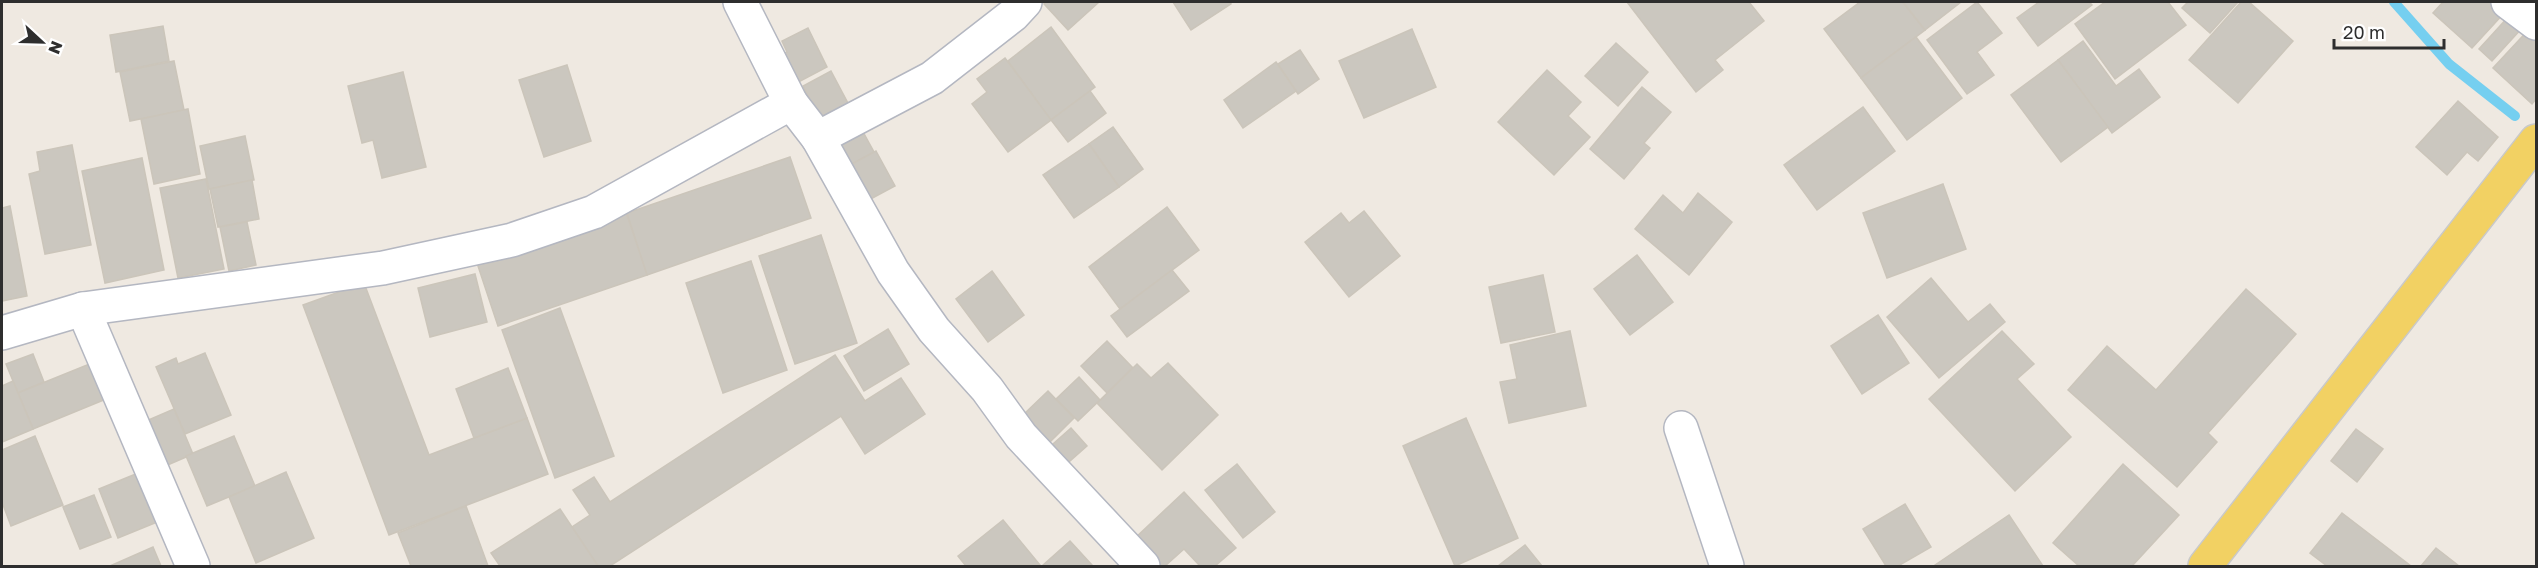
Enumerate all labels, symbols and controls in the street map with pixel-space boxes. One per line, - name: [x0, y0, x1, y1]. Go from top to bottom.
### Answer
- north arrow: [12, 12, 72, 72]
- scale bar: [2334, 12, 2444, 50]
- text: 20 m: [2343, 21, 2385, 43]
- text: N: [44, 38, 67, 57]

